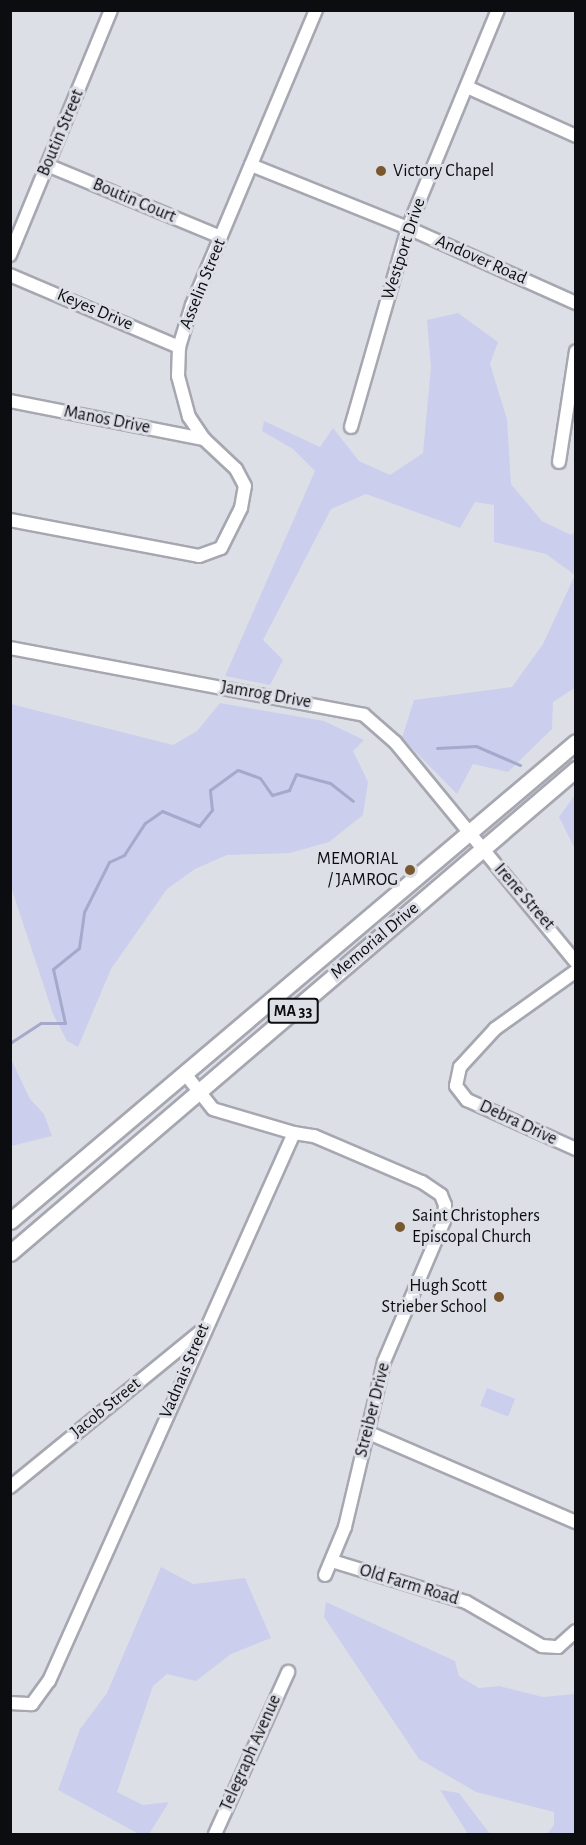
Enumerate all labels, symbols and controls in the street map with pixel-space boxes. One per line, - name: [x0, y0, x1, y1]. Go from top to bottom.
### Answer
- street label: Boutin Street: [33, 86, 89, 180]
- place label: Victory Chapel: [393, 160, 494, 182]
- marker: Victory Chapel: [374, 164, 388, 178]
- street label: Boutin Court: [89, 174, 179, 228]
- street label: Westport Drive: [377, 195, 431, 303]
- street label: Andover Road: [432, 230, 530, 290]
- street label: Asselin Street: [175, 236, 231, 332]
- street label: Keyes Drive: [54, 284, 136, 336]
- street label: Manos Drive: [62, 401, 152, 439]
- street label: Jamrog Drive: [219, 676, 313, 714]
- place label: MEMORIAL / JAMROG: [317, 849, 398, 892]
- street label: Irene Street: [489, 859, 559, 935]
- marker: MEMORIAL / JAMROG: [403, 863, 417, 877]
- street label: Memorial Drive: [326, 898, 424, 984]
- road number: MA 33: [268, 998, 318, 1024]
- street label: Debra Drive: [476, 1096, 560, 1150]
- place label: Saint Christophers Episcopal Church: [412, 1206, 540, 1248]
- marker: Saint Christophers Episcopal Church: [393, 1220, 407, 1234]
- place label: Hugh Scott Strieber School: [381, 1276, 487, 1318]
- marker: Hugh Scott Strieber School: [492, 1290, 506, 1304]
- street label: Vadnais Street: [155, 1320, 215, 1422]
- street label: Streiber Drive: [351, 1361, 395, 1459]
- street label: Jacob Street: [67, 1373, 145, 1443]
- street label: Old Farm Road: [357, 1560, 461, 1610]
- street label: Telegraph Avenue: [216, 1691, 286, 1815]

